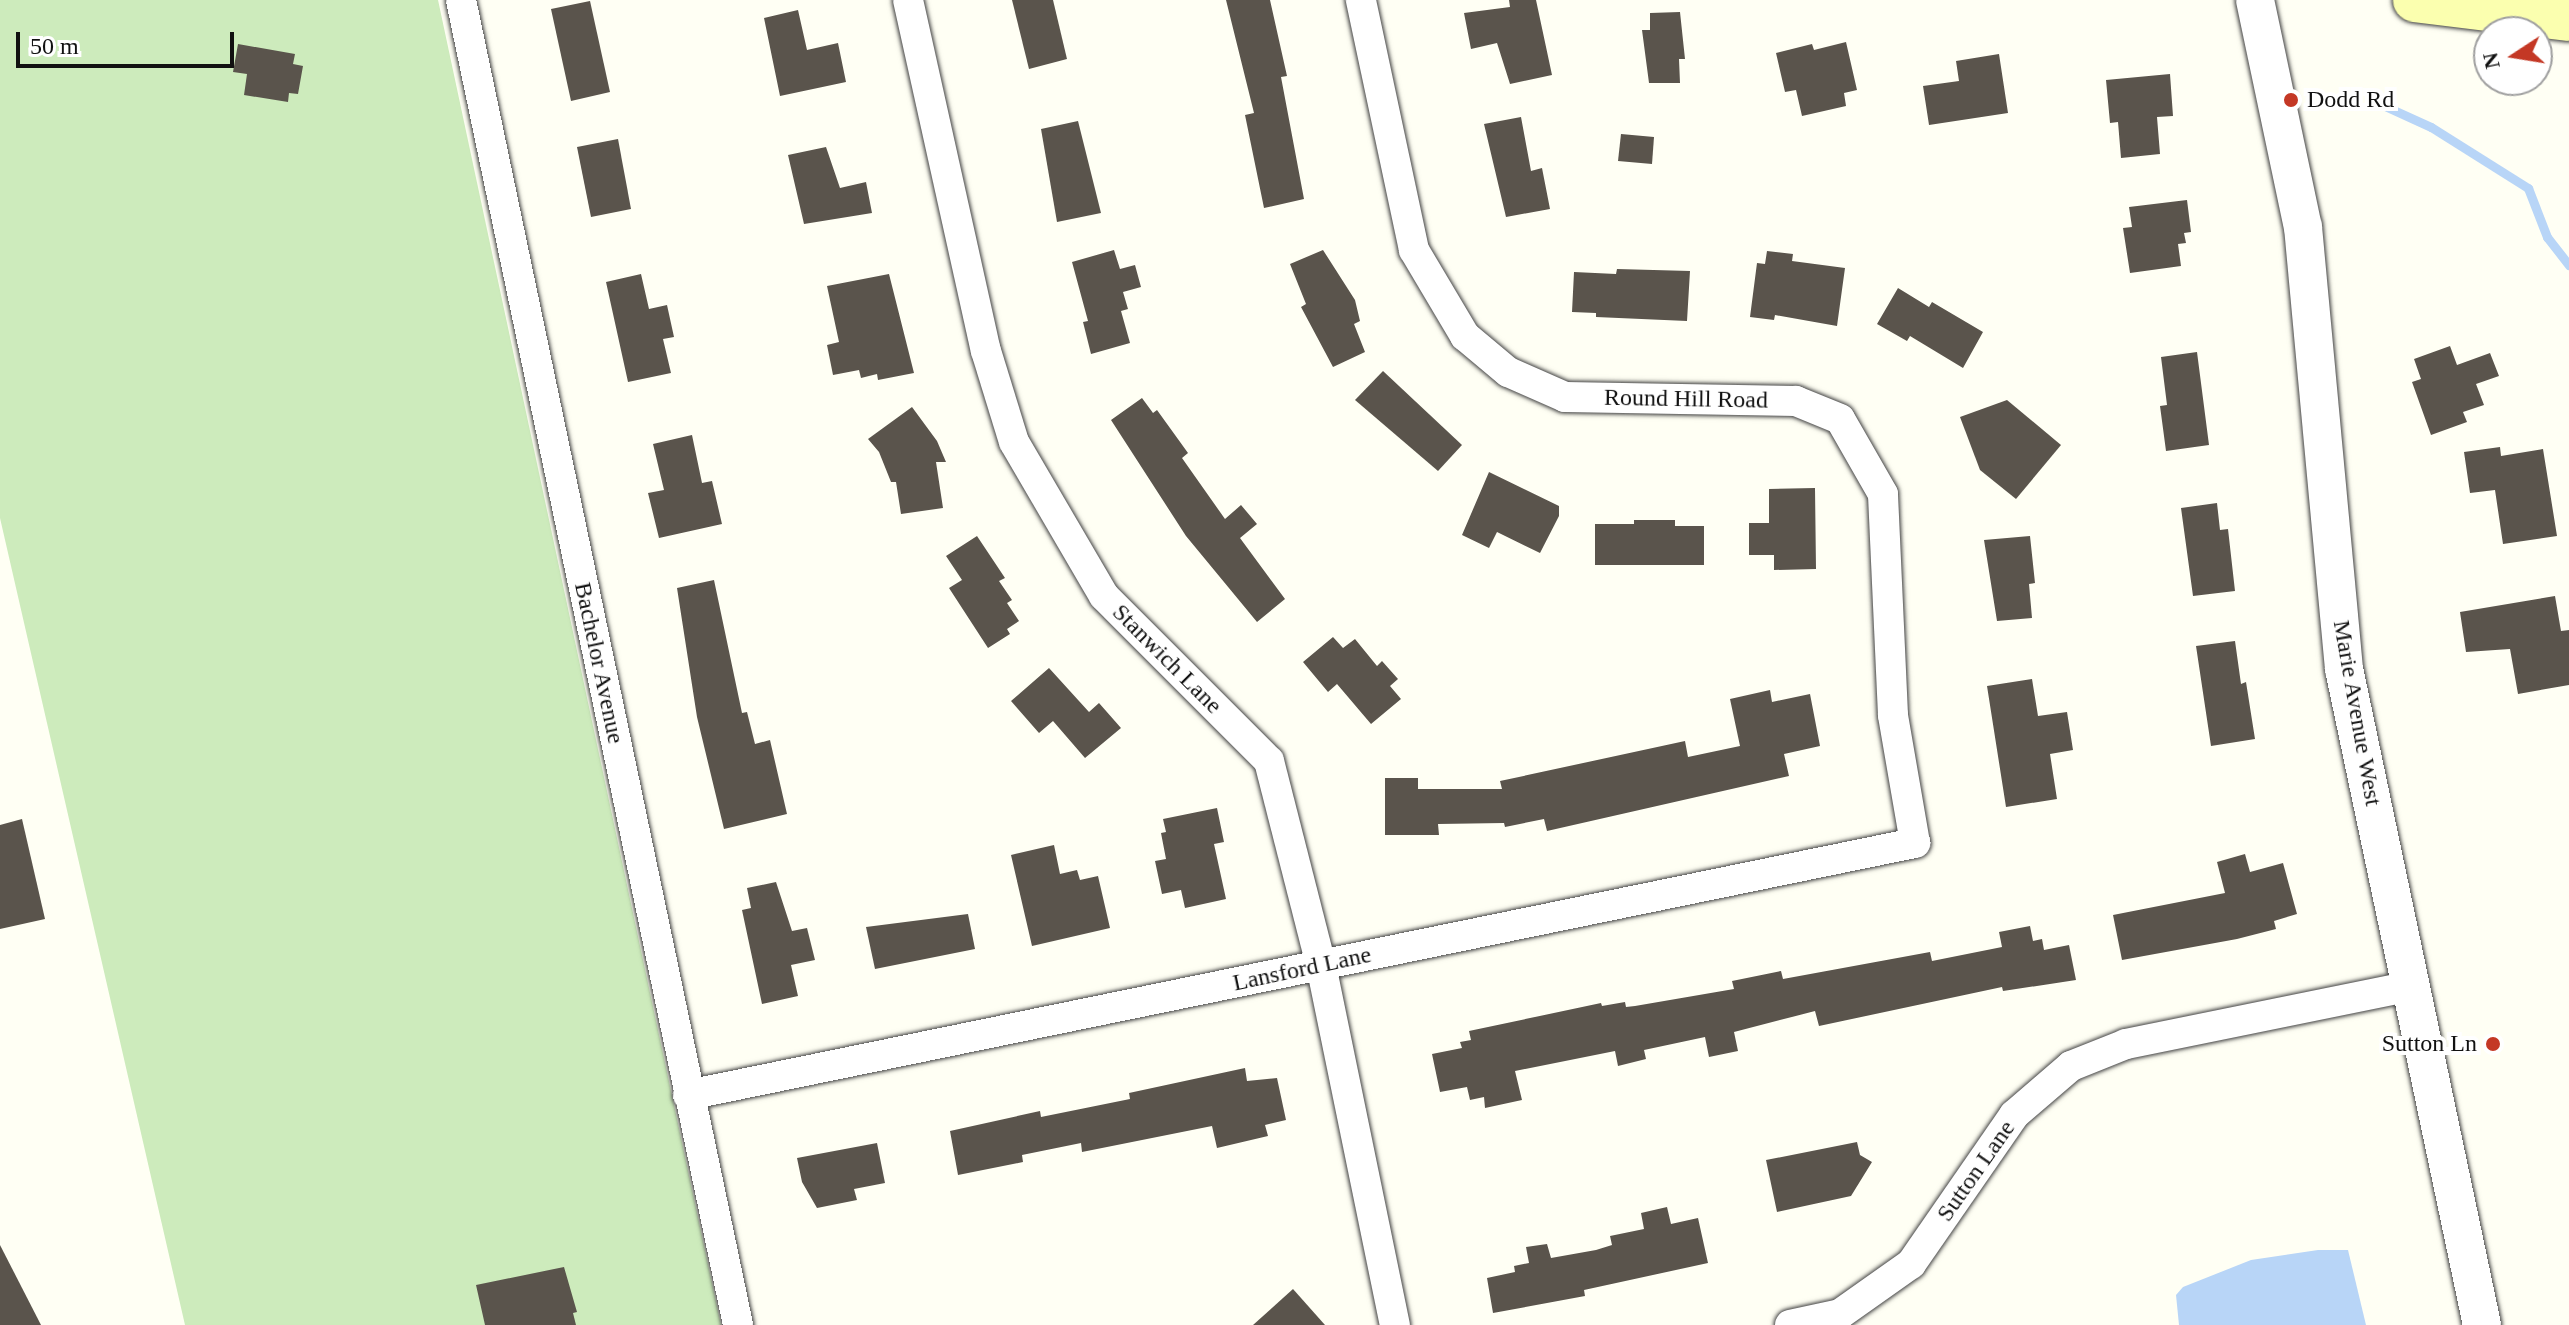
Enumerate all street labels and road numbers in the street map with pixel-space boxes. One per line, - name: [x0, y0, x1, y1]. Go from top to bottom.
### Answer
- street label: Round Hill Road: [1604, 383, 1768, 415]
- street label: Bachelor Avenue: [568, 579, 630, 747]
- street label: Stanwich Lane: [1106, 598, 1228, 720]
- street label: Marie Avenue West: [2326, 617, 2388, 809]
- street label: Lansford Lane: [1230, 940, 1374, 998]
- street label: Sutton Lane: [1931, 1115, 2021, 1227]

